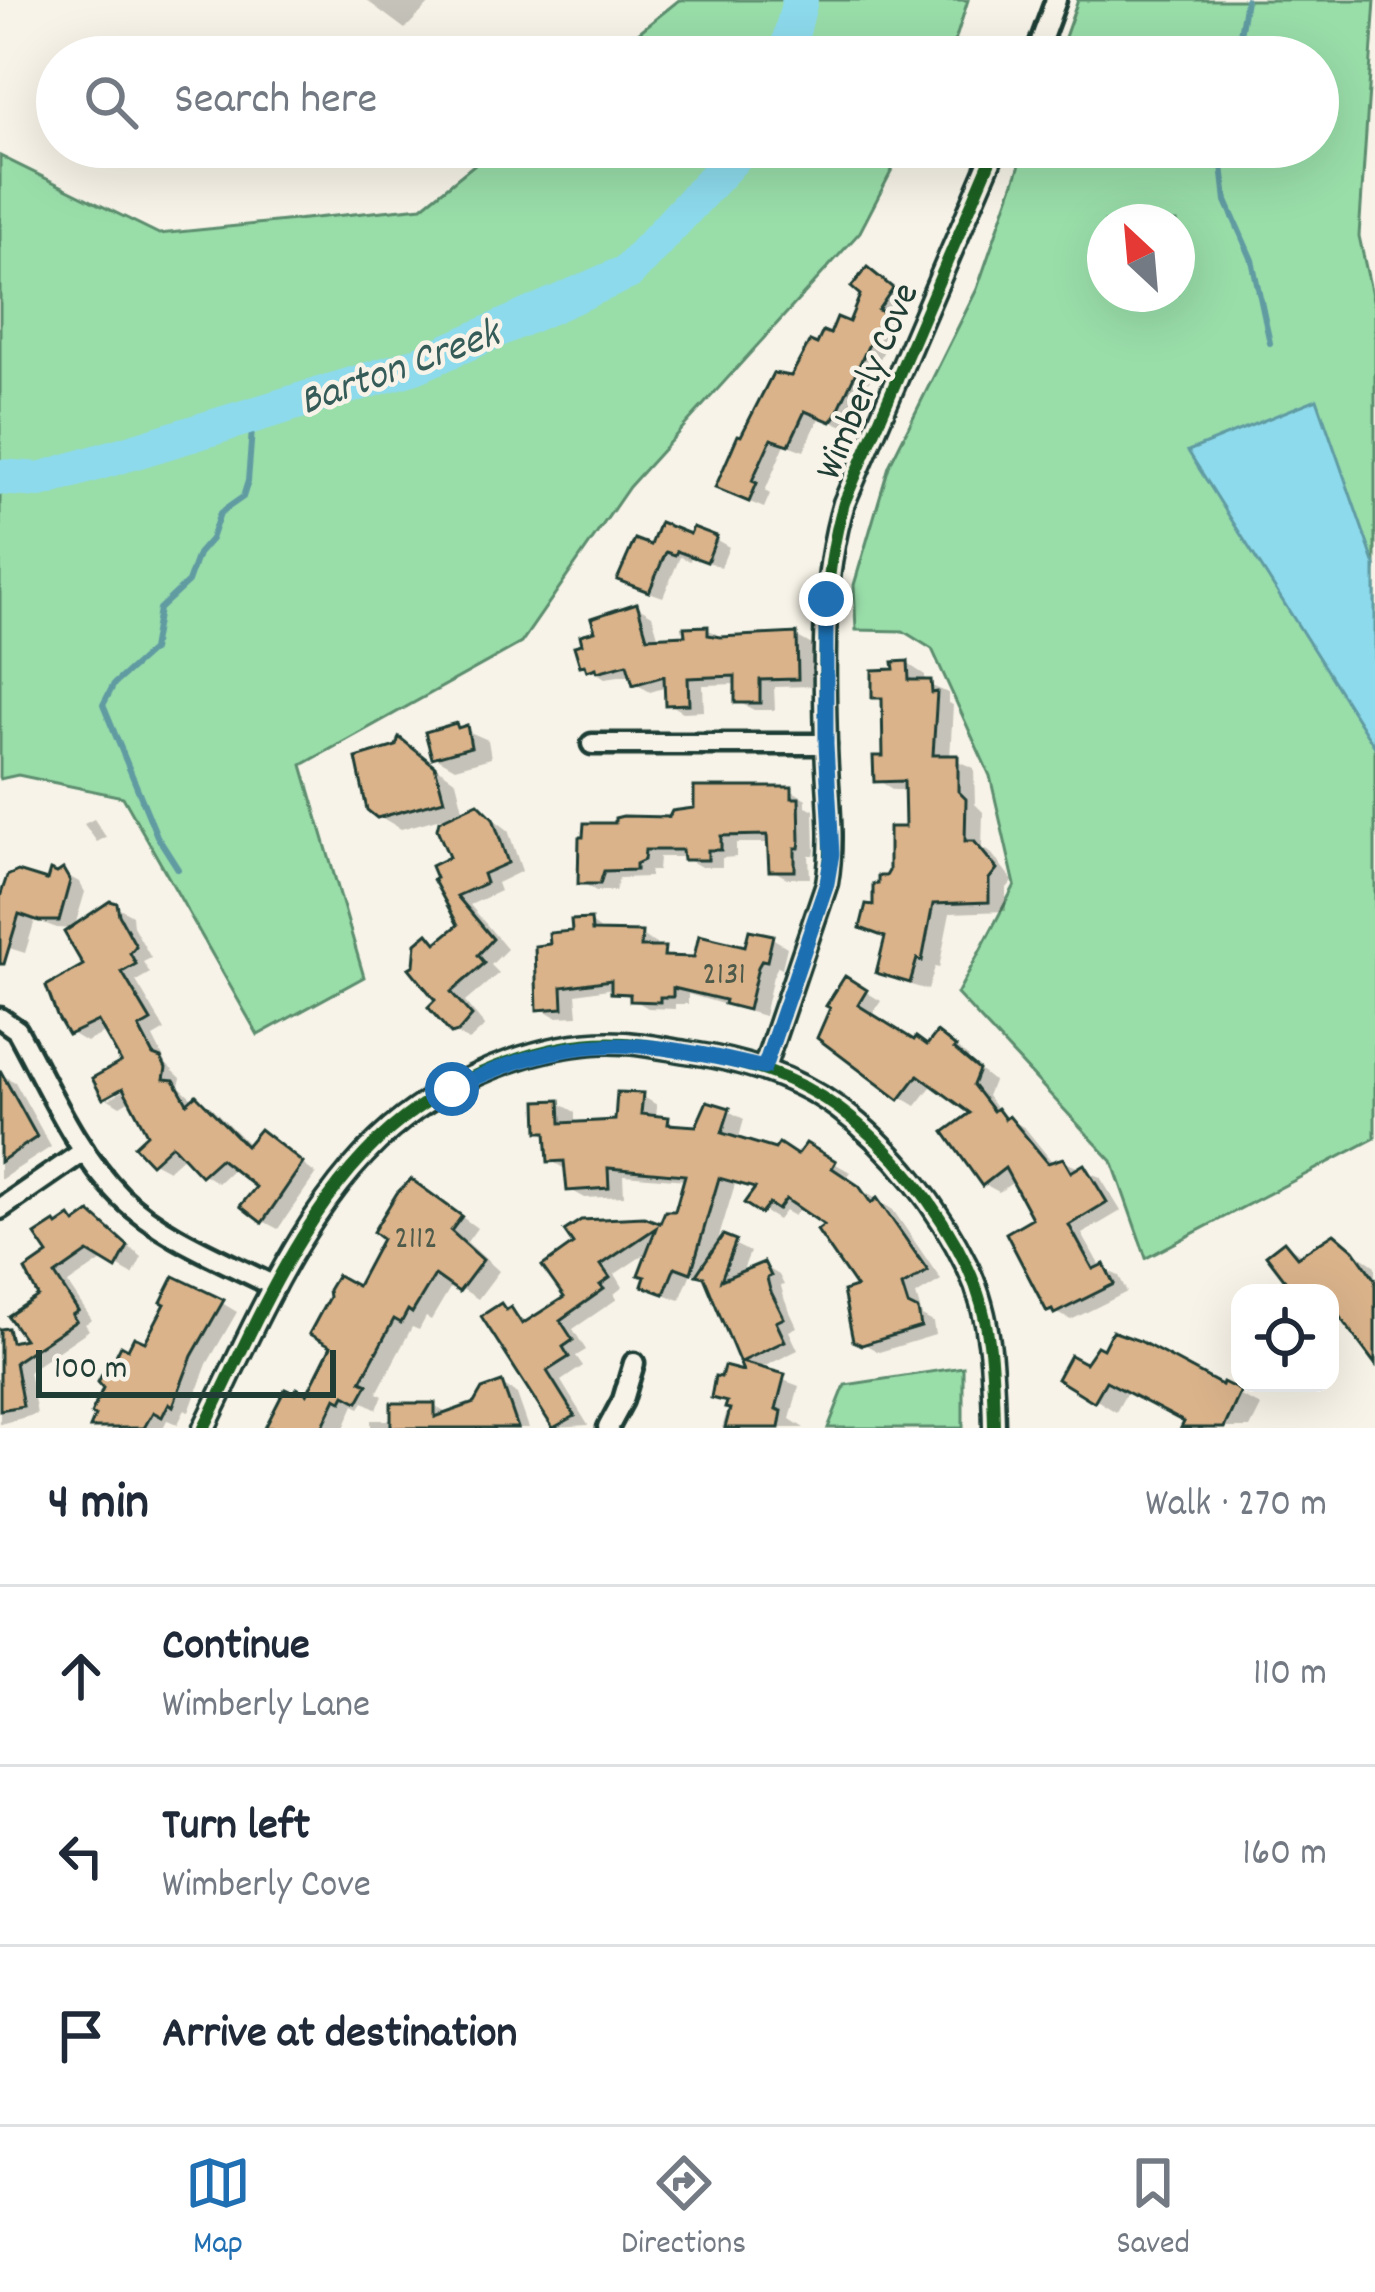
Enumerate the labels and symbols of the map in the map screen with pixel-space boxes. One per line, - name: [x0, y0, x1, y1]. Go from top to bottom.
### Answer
- north arrow: [1087, 204, 1195, 312]
- street label: Wimberly Cove: [804, 276, 936, 489]
- water label: Barton Creek: [292, 305, 512, 434]
- route end: [799, 572, 853, 626]
- house number: 2131: [702, 953, 746, 1000]
- route start: [425, 1062, 479, 1116]
- house number: 2112: [394, 1217, 438, 1264]
- scale bar: [36, 1344, 336, 1397]

